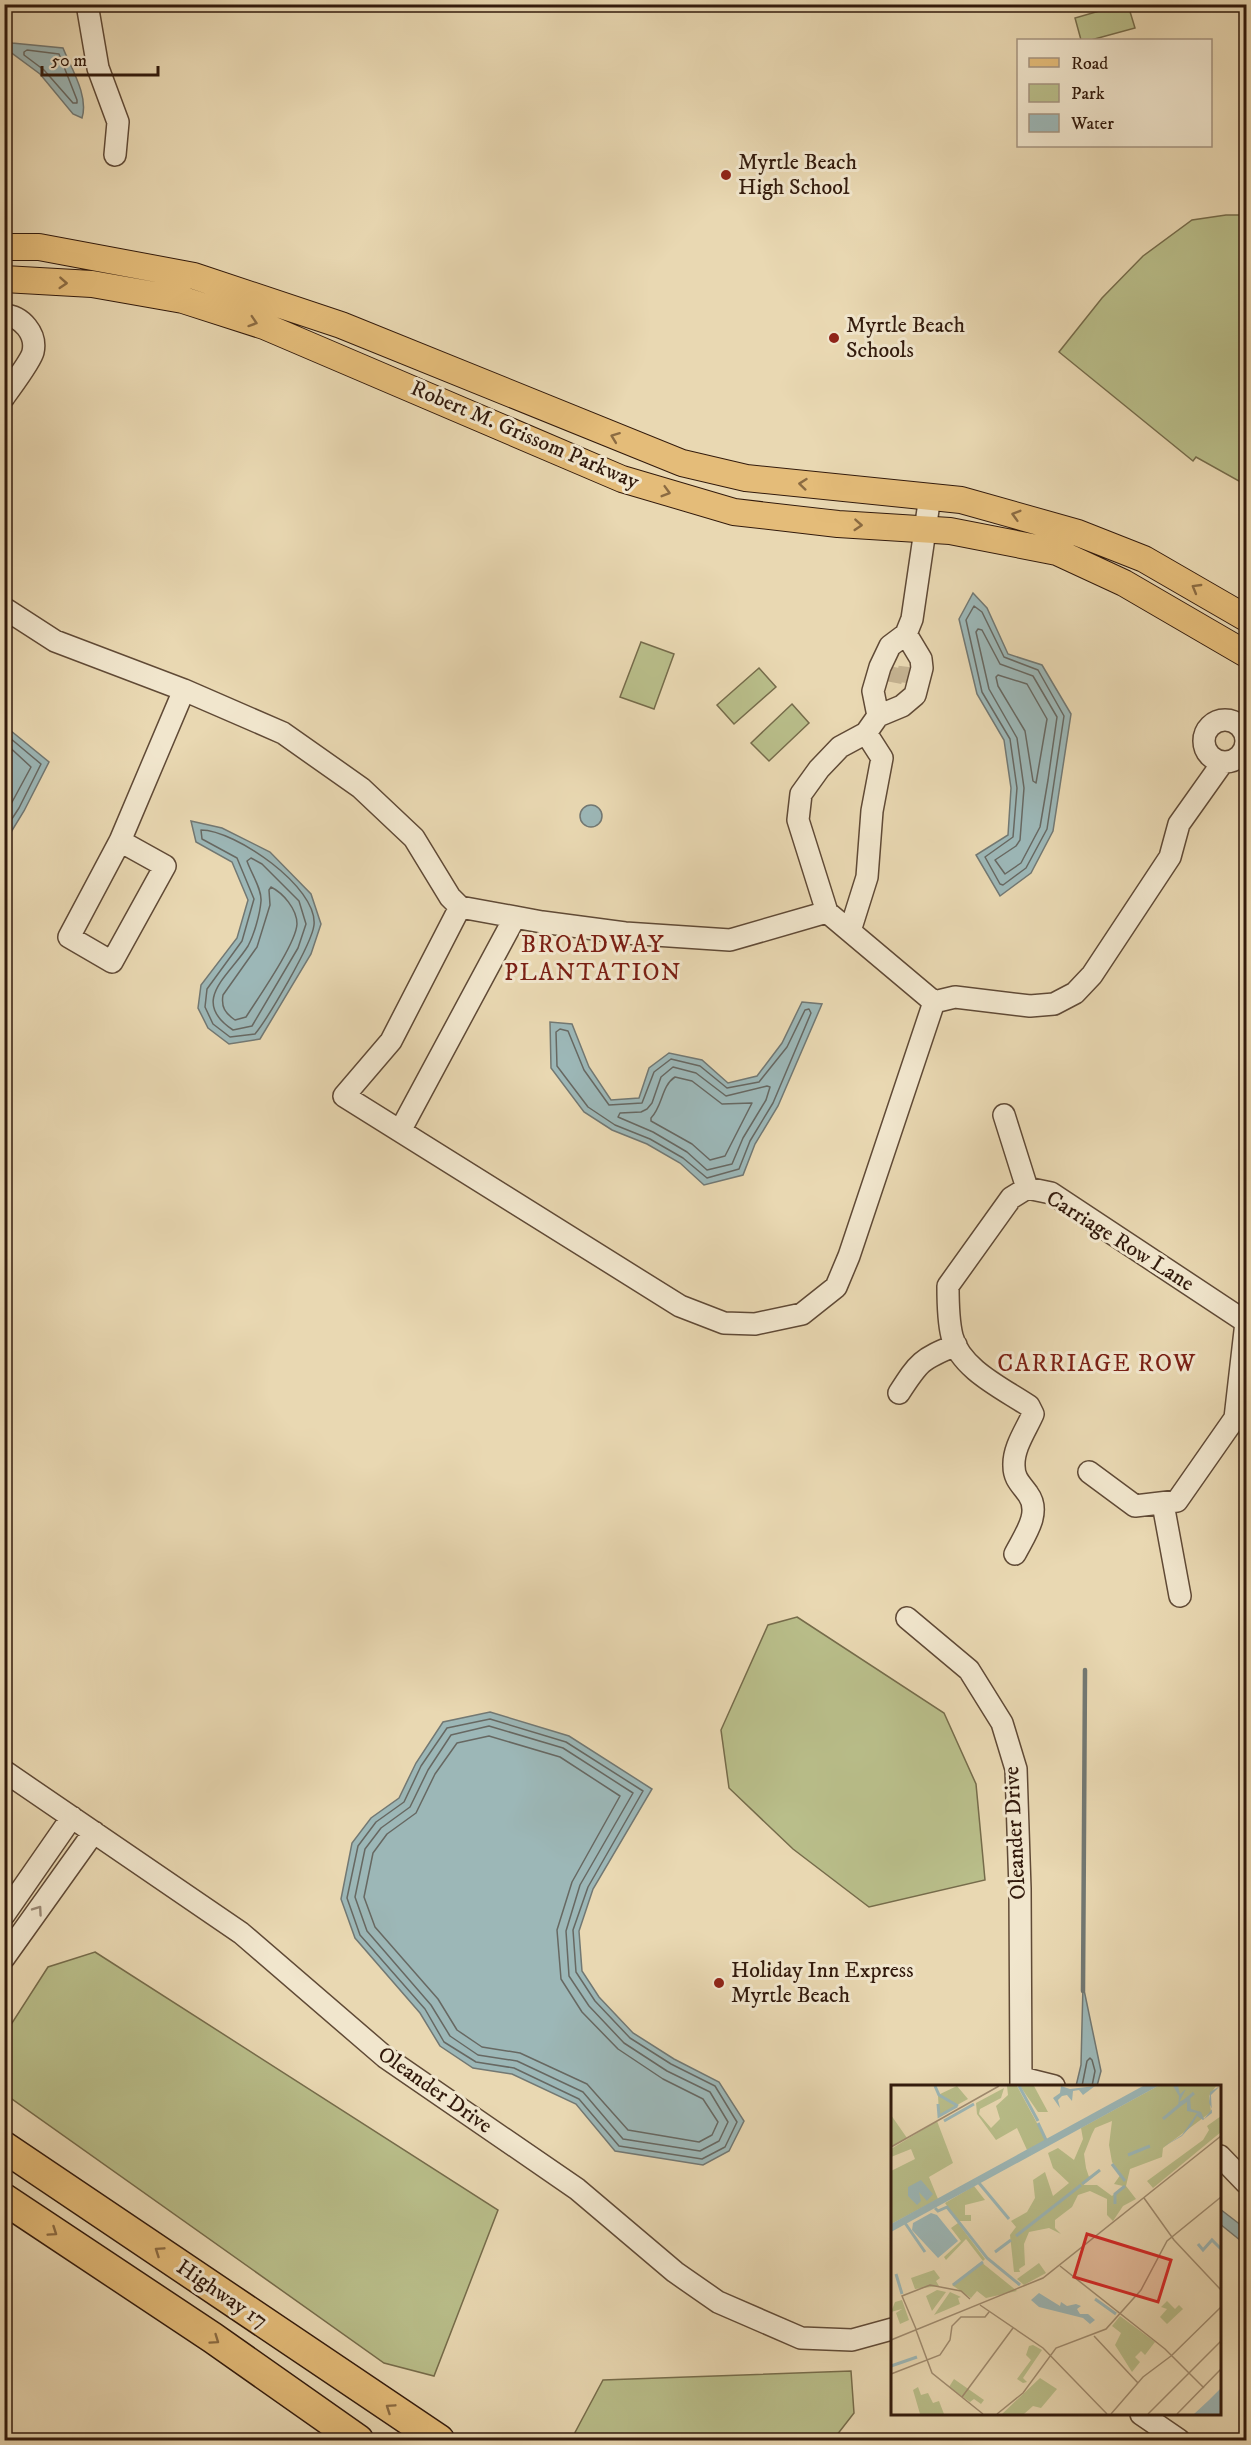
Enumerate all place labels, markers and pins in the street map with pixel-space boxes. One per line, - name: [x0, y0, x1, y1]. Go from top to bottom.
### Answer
- place label: Myrtle Beach High School: [738, 149, 858, 201]
- marker: Myrtle Beach High School: [719, 168, 733, 182]
- place label: Myrtle Beach Schools: [846, 312, 966, 364]
- marker: Myrtle Beach Schools: [827, 331, 841, 345]
- place label: Holiday Inn Express Myrtle Beach: [731, 1957, 914, 2009]
- marker: Holiday Inn Express Myrtle Beach: [712, 1976, 726, 1990]

